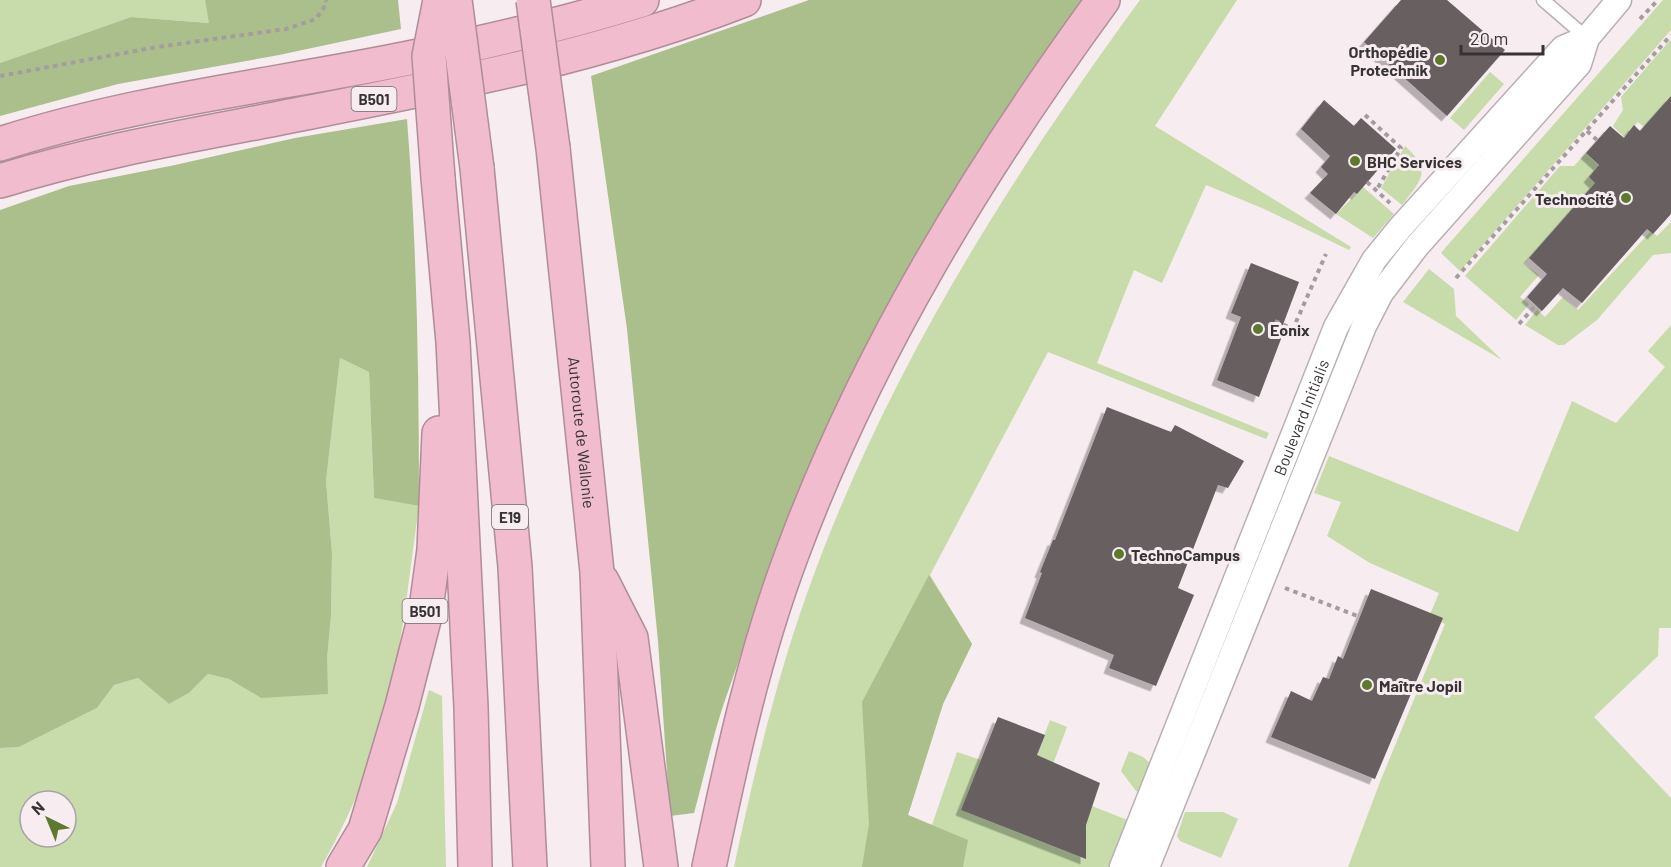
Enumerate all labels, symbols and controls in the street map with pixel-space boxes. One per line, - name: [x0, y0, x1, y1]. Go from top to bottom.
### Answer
- scale bar: [1461, 18, 1544, 56]
- text: 20 m: [1470, 27, 1508, 49]
- place label: Orthopédie Protechnik: [1349, 42, 1428, 79]
- marker: Orthopédie Protechnik: [1433, 53, 1447, 67]
- road number: B501: [352, 87, 397, 111]
- place label: BHC Services: [1367, 152, 1462, 171]
- marker: BHC Services: [1348, 154, 1362, 168]
- place label: Technocité: [1535, 189, 1614, 208]
- marker: Technocité: [1619, 191, 1633, 205]
- place label: Eonix: [1270, 320, 1310, 339]
- marker: Eonix: [1251, 322, 1265, 336]
- street label: Autoroute de Wallonie: [565, 356, 600, 509]
- street label: Boulevard Initialis: [1269, 356, 1332, 478]
- road number: E19: [492, 505, 528, 529]
- place label: TechnoCampus: [1131, 545, 1240, 564]
- marker: TechnoCampus: [1112, 547, 1126, 561]
- road number: B501: [402, 599, 448, 623]
- place label: Maître Jopil: [1379, 676, 1462, 695]
- marker: Maître Jopil: [1360, 678, 1374, 692]
- north arrow: [18, 789, 78, 849]
- text: N: [27, 797, 48, 818]

